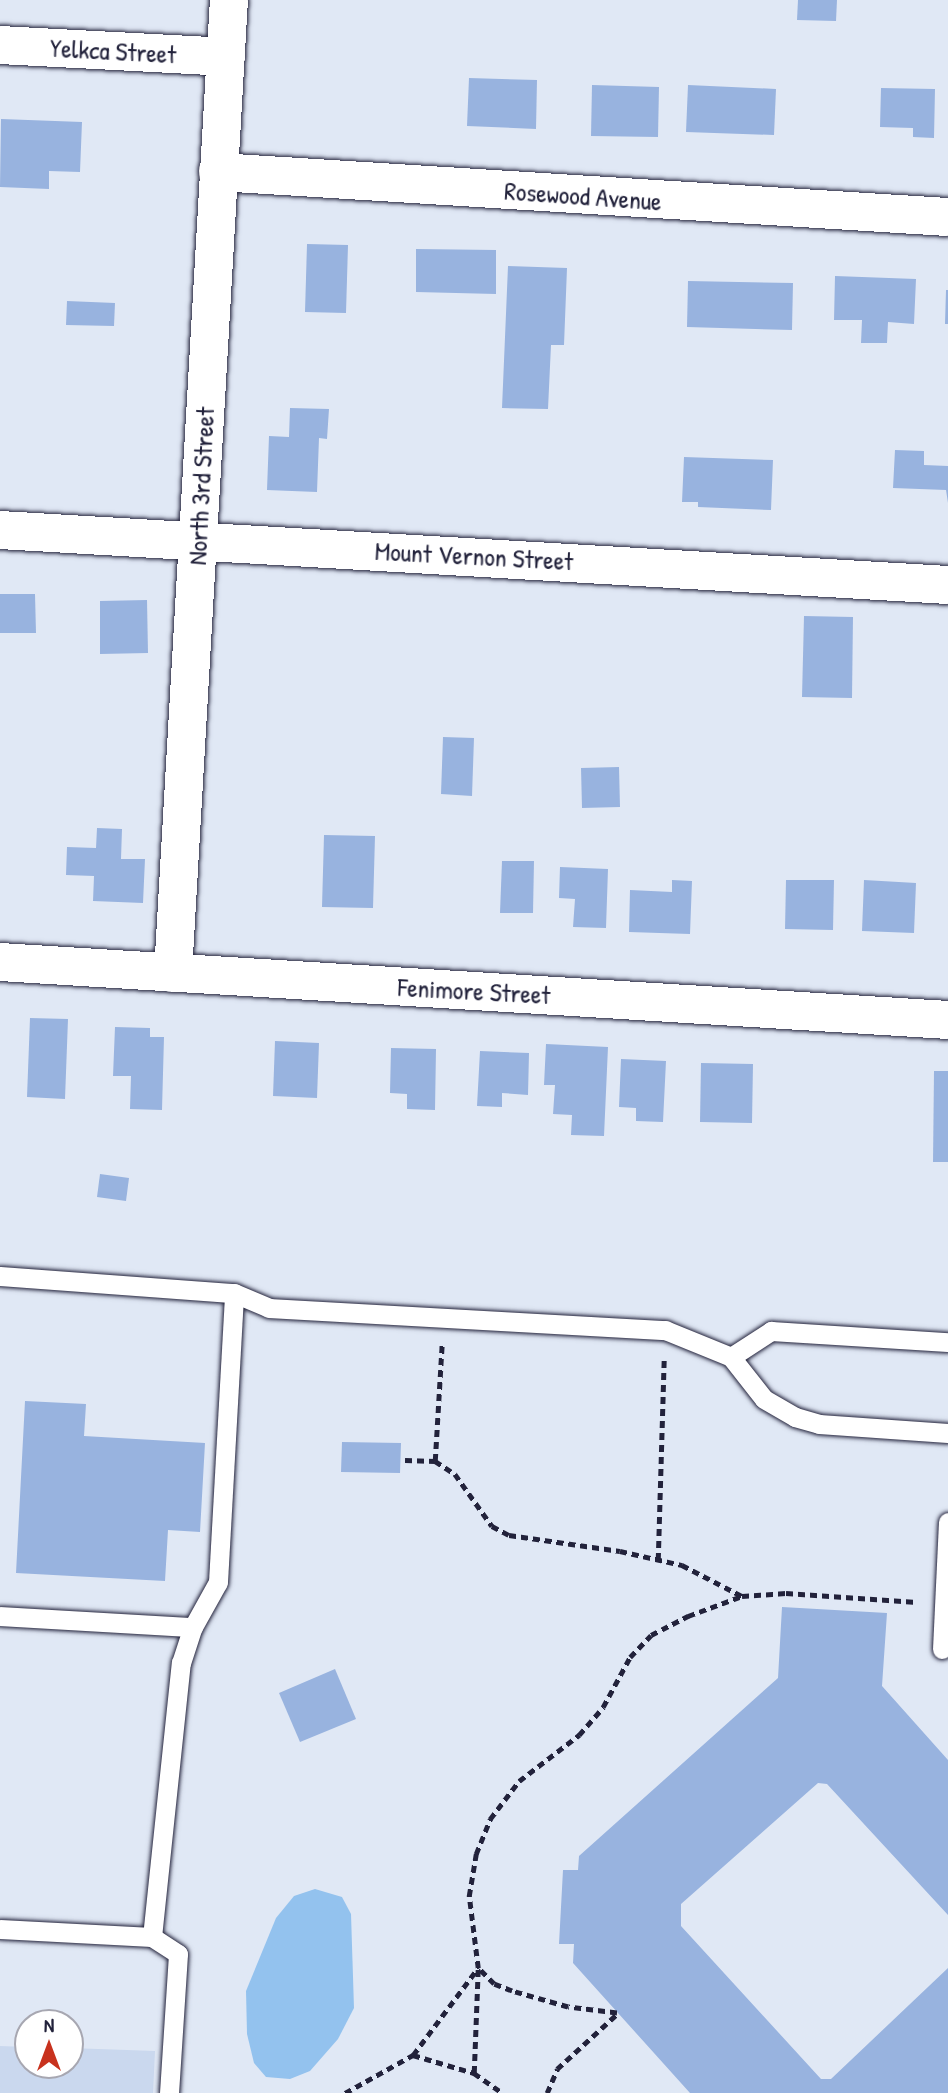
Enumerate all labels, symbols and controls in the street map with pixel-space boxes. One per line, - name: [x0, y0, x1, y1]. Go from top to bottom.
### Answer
- street label: Yelkca Street: [49, 32, 177, 70]
- street label: Rosewood Avenue: [503, 175, 663, 217]
- street label: North 3rd Street: [181, 406, 221, 566]
- street label: Mount Vernon Street: [374, 535, 574, 577]
- street label: Fenimore Street: [397, 971, 551, 1011]
- north arrow: [14, 2009, 84, 2079]
- text: N: [44, 2012, 54, 2038]

